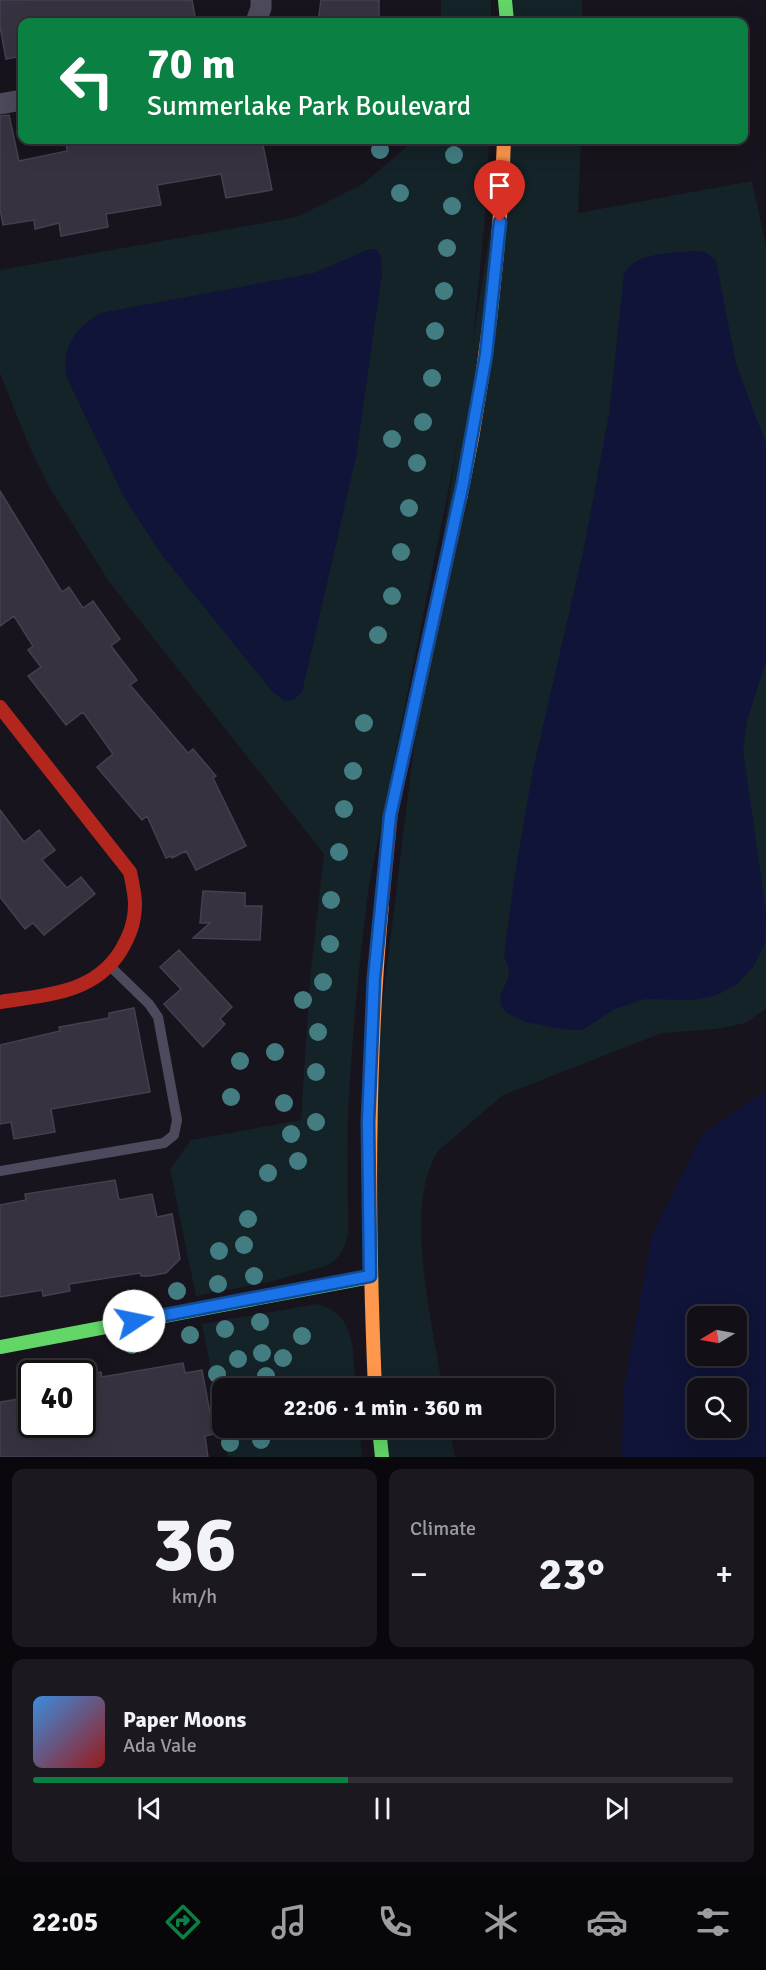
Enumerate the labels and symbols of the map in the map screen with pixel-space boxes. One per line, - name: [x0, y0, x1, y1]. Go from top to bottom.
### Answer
- pin: [474, 160, 525, 222]
- position arrow: [102, 1289, 166, 1353]
- north arrow: [687, 1306, 747, 1366]
- speed limit sign: 40: [18, 1360, 96, 1438]

